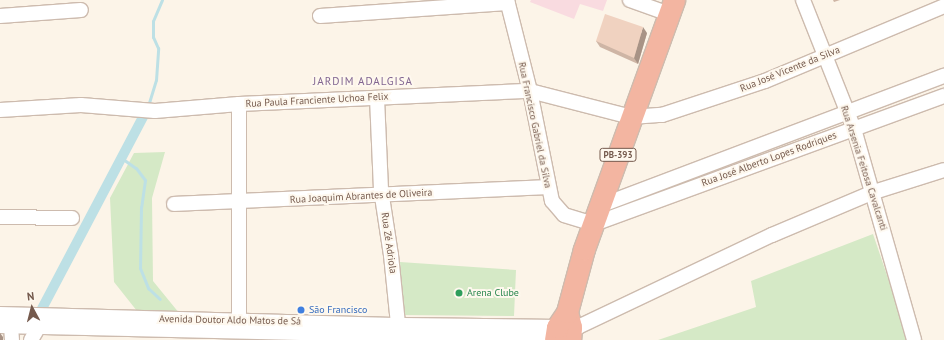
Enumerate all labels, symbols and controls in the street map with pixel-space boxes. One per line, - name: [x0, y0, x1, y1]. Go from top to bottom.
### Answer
- street label: Rua José Vicente da Silva: [738, 43, 842, 95]
- street label: Rua Francisco Gabriel da Silva: [516, 61, 554, 189]
- district label: JARDIM ADALGISA: [313, 74, 413, 88]
- street label: Rua Paula Franciente Uchoa Felix: [245, 90, 389, 110]
- street label: Rua Arsenia Feitosa Cavalcanti: [838, 104, 890, 232]
- street label: Rua José Alberto Lopes Rodriques: [700, 129, 838, 189]
- road number: PB-393: [599, 148, 637, 162]
- street label: Rua Joaquim Abrantes de Oliveira: [289, 186, 433, 206]
- street label: Rua Zé Adriola: [379, 211, 399, 275]
- place label: Arena Clube: [467, 287, 519, 299]
- north arrow: [12, 288, 52, 328]
- marker: Arena Clube: [454, 288, 464, 298]
- text: N: [26, 289, 35, 303]
- place label: São Francisco: [309, 304, 367, 316]
- marker: São Francisco: [296, 305, 306, 315]
- street label: Avenida Doutor Aldo Matos de Sá: [159, 313, 301, 327]

